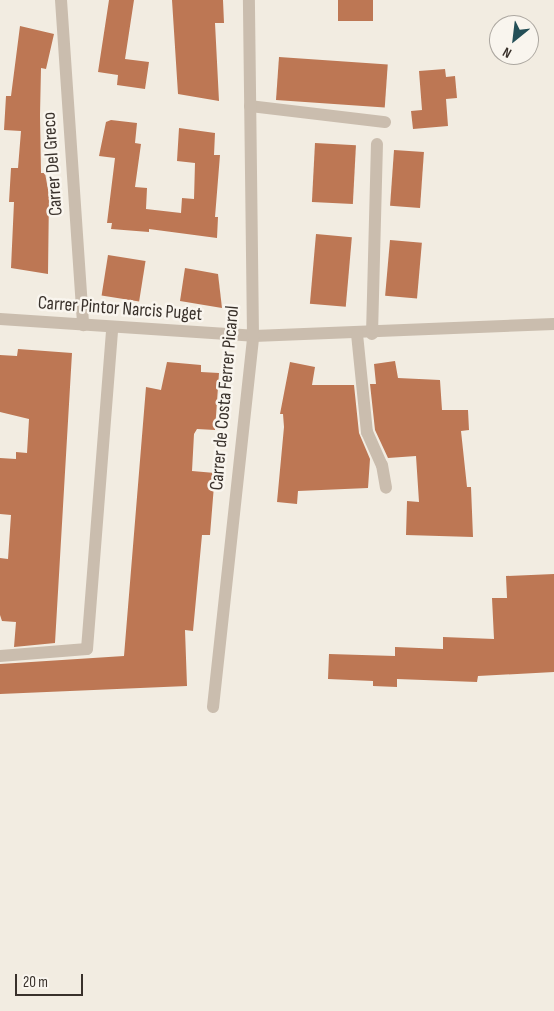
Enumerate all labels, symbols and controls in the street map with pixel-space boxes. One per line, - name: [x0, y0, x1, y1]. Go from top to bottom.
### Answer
- north arrow: [489, 15, 539, 65]
- text: N: [500, 43, 514, 62]
- street label: Carrer Del Greco: [38, 111, 68, 217]
- street label: Carrer Pintor Narcis Puget: [37, 292, 203, 326]
- street label: Carrer de Costa Ferrer Picarol: [206, 305, 244, 491]
- scale bar: [18, 964, 85, 996]
- text: 20 m: [23, 973, 48, 992]

